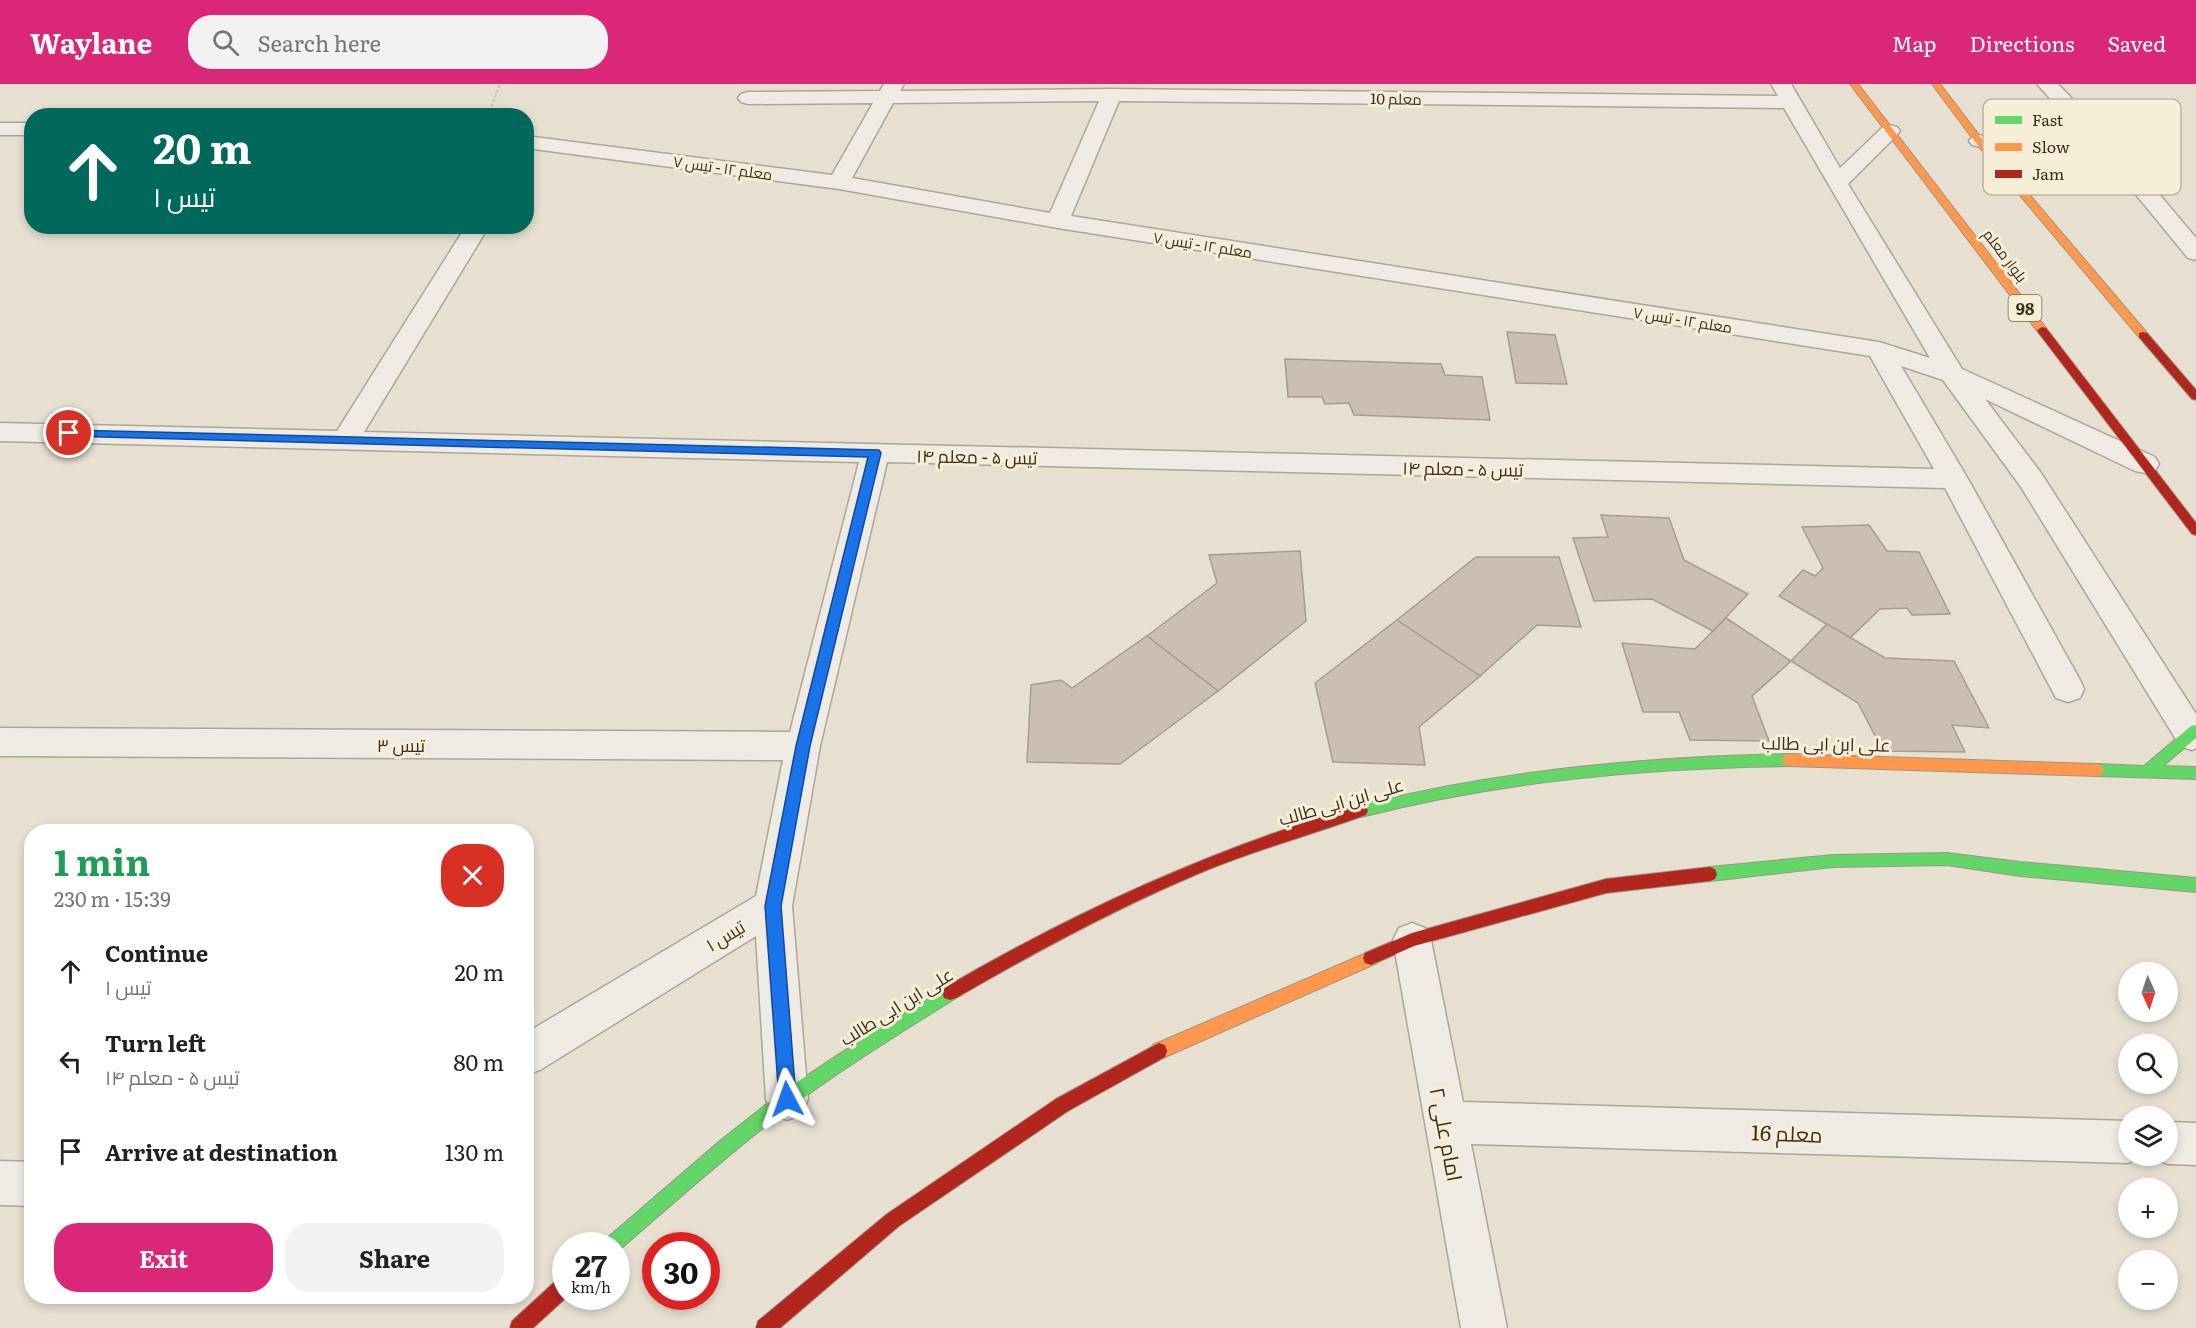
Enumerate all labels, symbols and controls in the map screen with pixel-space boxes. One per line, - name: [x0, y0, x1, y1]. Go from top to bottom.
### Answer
- search box: [188, 15, 608, 69]
- text: Waylane: [30, 21, 152, 63]
- icon: search: [209, 26, 242, 59]
- text: Search here: [257, 26, 381, 59]
- text: Map: [1892, 27, 1937, 58]
- text: Directions: [1970, 27, 2075, 58]
- text: Saved: [2108, 27, 2166, 58]
- street label: معلم 10: [1370, 86, 1422, 110]
- legend: [1983, 99, 2181, 195]
- text: Fast: [2032, 107, 2064, 131]
- text: 20 m: [153, 115, 252, 177]
- icon: ahead: [54, 132, 132, 210]
- text: Slow: [2032, 134, 2070, 158]
- street label: معلم ۱۲ - تیس ۷: [672, 149, 774, 185]
- text: Jam: [2032, 161, 2065, 185]
- text: تیس ۱: [153, 175, 216, 215]
- street label: بلوار معلم: [1978, 223, 2034, 287]
- street label: معلم ۱۲ - تیس ۷: [1152, 225, 1254, 263]
- road number: 98: [2008, 295, 2042, 321]
- street label: معلم ۱۲ - تیس ۷: [1632, 300, 1734, 338]
- pin: [43, 407, 94, 458]
- icon: arrive: [52, 416, 85, 449]
- street label: تیس ۵ - معلم ۱۴: [916, 441, 1038, 471]
- street label: تیس ۵ - معلم ۱۴: [1402, 453, 1524, 483]
- street label: علی ابن ابی طالب: [1761, 728, 1891, 758]
- street label: تیس ۳: [377, 731, 425, 758]
- street label: علی ابن ابی طالب: [1275, 770, 1407, 832]
- text: 1 min: [54, 834, 150, 887]
- button: close: [441, 844, 504, 907]
- text: 230 m · 15:39: [54, 883, 171, 913]
- street label: تیس ۱: [700, 913, 750, 957]
- text: Continue: [105, 936, 208, 969]
- icon: ahead: [54, 955, 87, 988]
- text: 20 m: [454, 955, 504, 988]
- street label: علی ابن ابی طالب: [834, 960, 958, 1052]
- north arrow: [2118, 962, 2178, 1022]
- map controls: [2118, 962, 2178, 1310]
- text: تیس ۱: [105, 971, 151, 1001]
- text: Turn left: [105, 1026, 206, 1059]
- button: search: [2118, 1034, 2178, 1094]
- icon: left: [54, 1045, 87, 1078]
- text: 80 m: [453, 1045, 504, 1078]
- text: تیس ۵ - معلم ۱۴: [105, 1061, 240, 1091]
- position arrow: [755, 1067, 819, 1131]
- street label: امام علی ۲: [1423, 1084, 1472, 1184]
- button: layers: [2118, 1106, 2178, 1166]
- street label: معلم 16: [1751, 1115, 1823, 1150]
- icon: arrive: [54, 1135, 87, 1168]
- text: Arrive at destination: [105, 1135, 338, 1168]
- text: 130 m: [445, 1135, 504, 1168]
- button: +: [2118, 1178, 2178, 1238]
- button: Exit: [54, 1223, 273, 1292]
- button: Share: [285, 1223, 504, 1292]
- speed limit sign: 30: [642, 1232, 720, 1310]
- text: 27: [575, 1242, 607, 1286]
- button: −: [2118, 1250, 2178, 1310]
- text: km/h: [571, 1275, 611, 1298]

